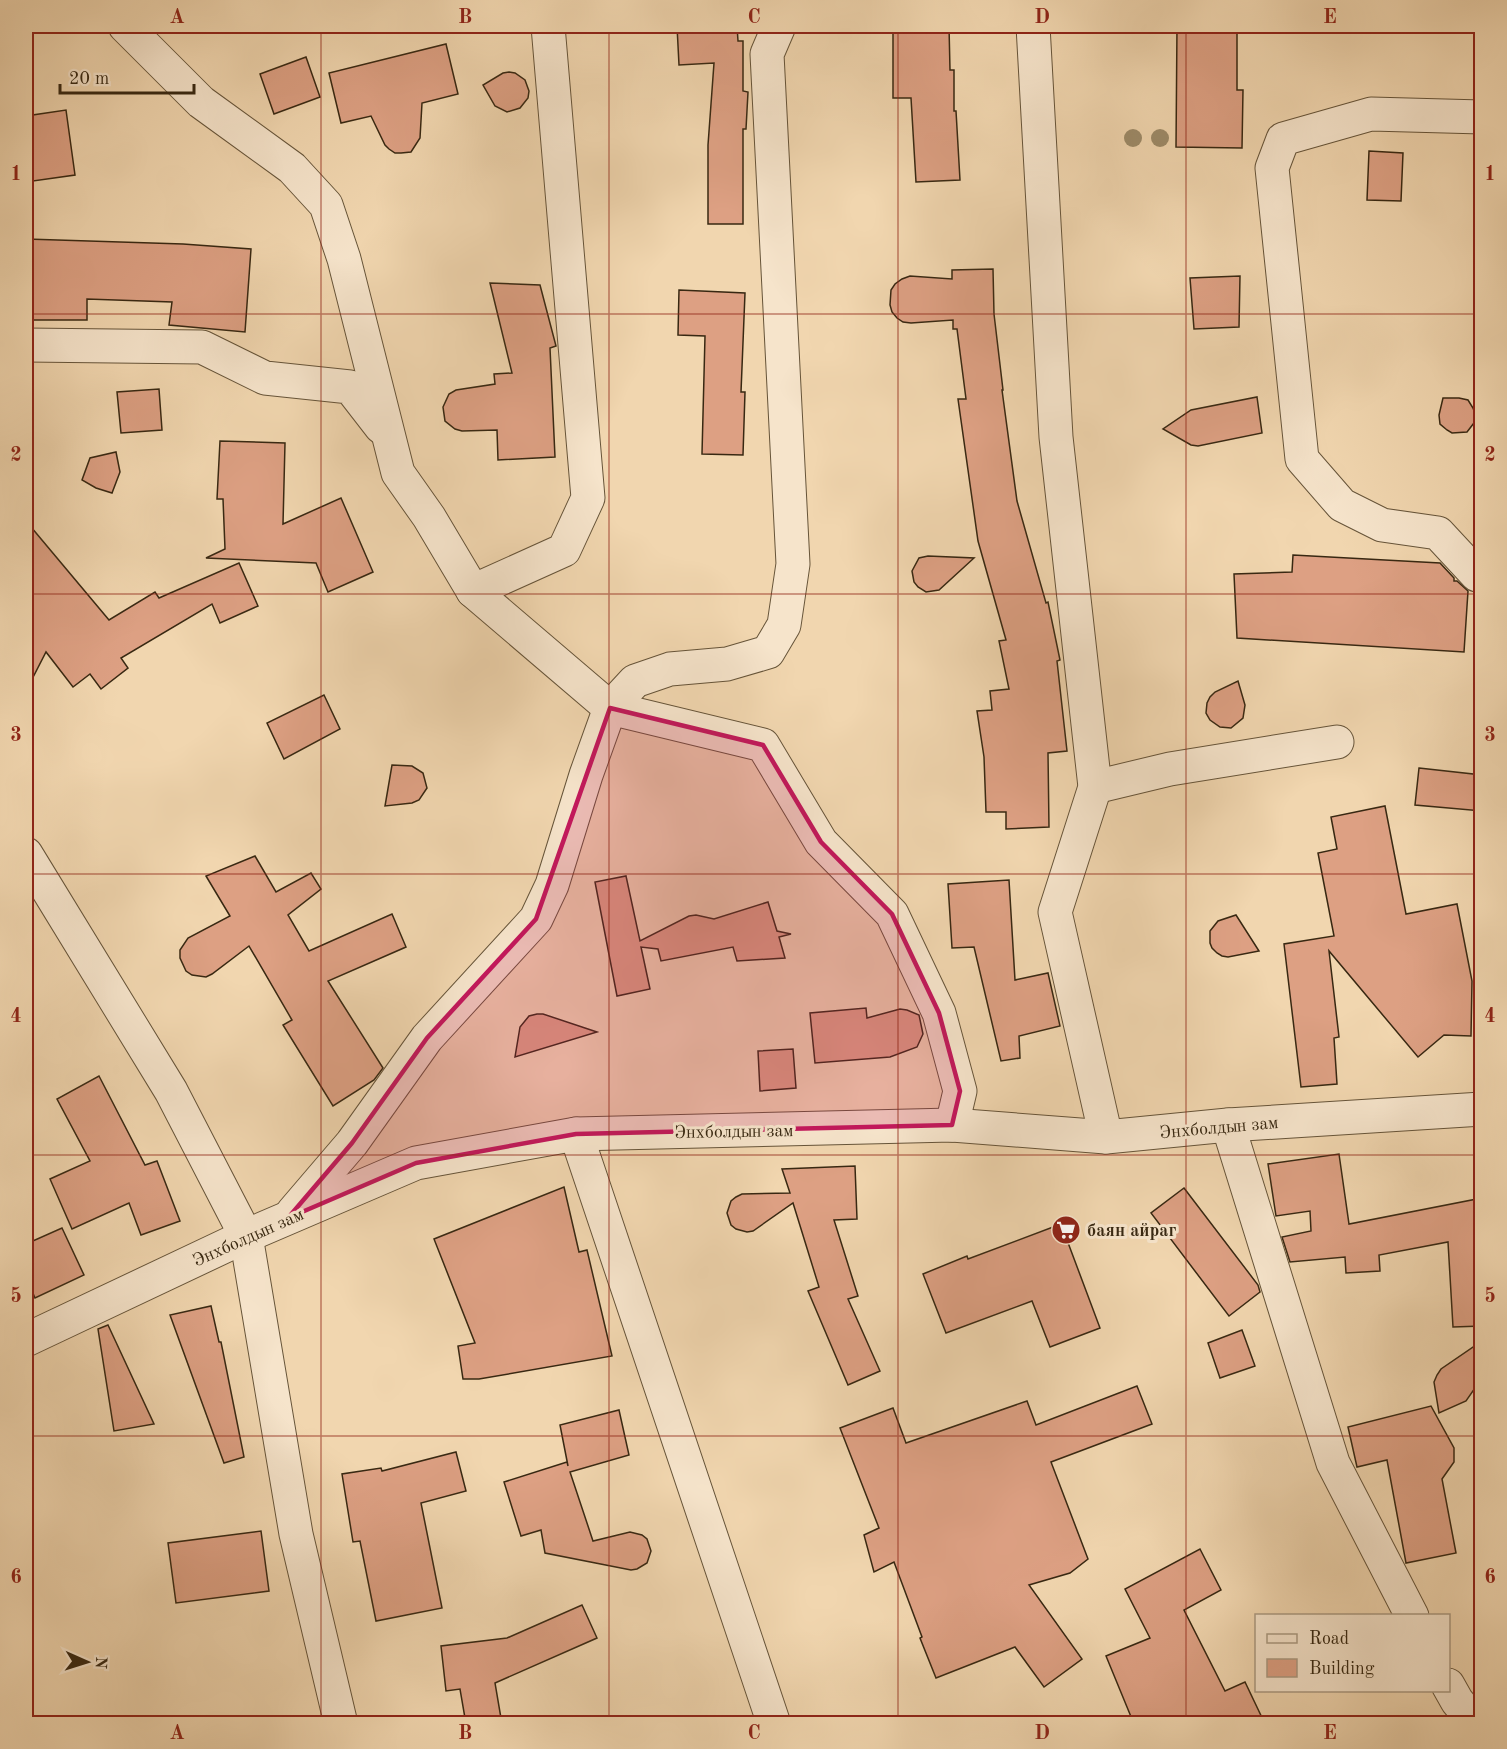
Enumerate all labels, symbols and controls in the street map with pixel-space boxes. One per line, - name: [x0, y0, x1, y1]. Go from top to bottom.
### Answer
- text: A: [169, 8, 185, 28]
- text: B: [458, 8, 472, 28]
- text: C: [747, 8, 761, 28]
- text: D: [1034, 8, 1050, 28]
- text: E: [1323, 8, 1337, 28]
- scale bar: [60, 57, 194, 95]
- text: 20 m: [69, 70, 109, 88]
- text: 1: [10, 165, 22, 185]
- text: 1: [1484, 165, 1496, 185]
- text: 2: [10, 446, 22, 466]
- text: 2: [1484, 446, 1496, 466]
- text: 3: [10, 726, 22, 746]
- text: 3: [1484, 726, 1496, 746]
- text: 4: [10, 1007, 22, 1027]
- text: 4: [1484, 1007, 1496, 1027]
- street label: Энхболдын зам: [1159, 1114, 1279, 1142]
- street label: Энхболдын зам: [674, 1122, 794, 1142]
- street label: Энхболдын зам: [190, 1205, 307, 1270]
- supermarket icon: баян айраг: [1050, 1214, 1082, 1246]
- place label: баян айраг: [1087, 1222, 1177, 1240]
- text: 5: [10, 1286, 22, 1307]
- text: 5: [1484, 1286, 1496, 1307]
- text: 6: [10, 1568, 22, 1588]
- text: 6: [1484, 1568, 1496, 1588]
- legend: [1255, 1614, 1450, 1692]
- text: Road: [1309, 1630, 1349, 1648]
- north arrow: [57, 1632, 117, 1692]
- text: N: [92, 1656, 108, 1670]
- text: Building: [1309, 1660, 1375, 1678]
- text: A: [169, 1724, 185, 1744]
- text: B: [458, 1724, 472, 1744]
- text: C: [747, 1724, 761, 1744]
- text: D: [1034, 1724, 1050, 1744]
- text: E: [1323, 1724, 1337, 1744]

